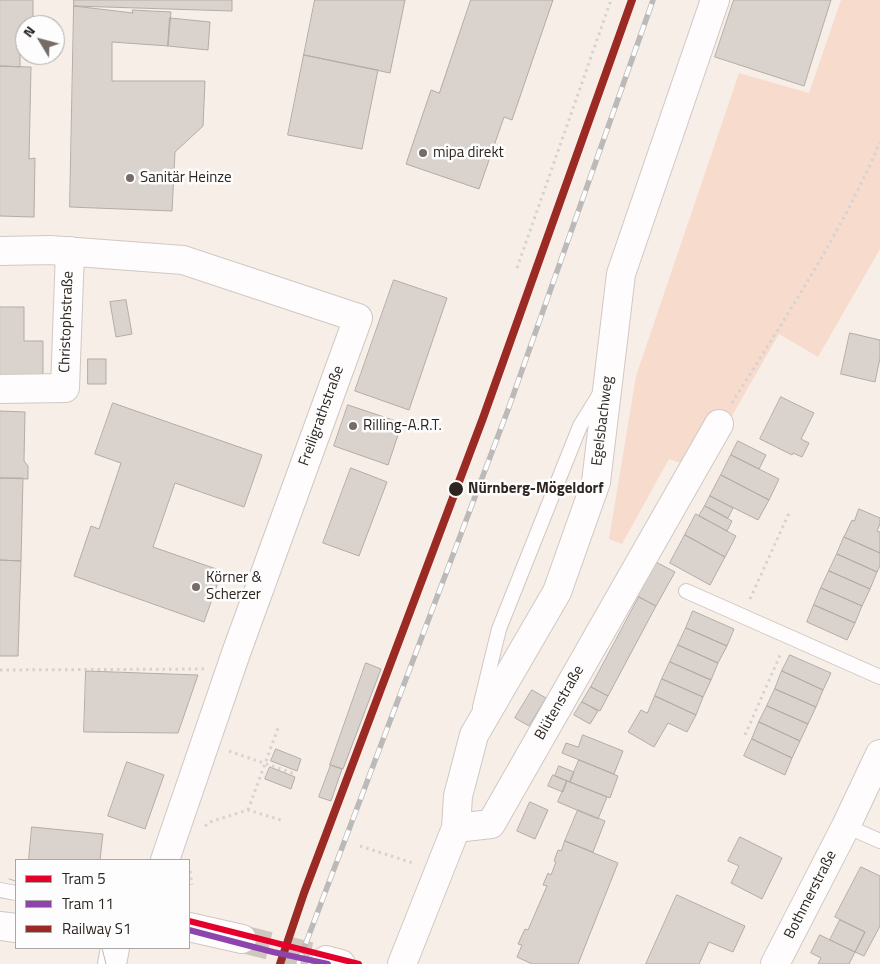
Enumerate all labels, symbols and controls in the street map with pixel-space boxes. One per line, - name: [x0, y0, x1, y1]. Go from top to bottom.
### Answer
- north arrow: [15, 15, 65, 65]
- text: N: [17, 21, 40, 41]
- place label: mipa direkt: [433, 144, 504, 162]
- marker: mipa direkt: [417, 147, 429, 159]
- place label: Sanitär Heinze: [140, 169, 232, 187]
- marker: Sanitär Heinze: [124, 172, 136, 184]
- street label: Christophstraße: [56, 271, 78, 373]
- street label: Freiligrathstraße: [296, 364, 348, 468]
- street label: Egelsbachweg: [589, 375, 617, 467]
- place label: Rilling-A.R.T.: [363, 417, 442, 435]
- marker: Rilling-A.R.T.: [347, 420, 359, 432]
- marker: Nürnberg-Mögeldorf: [447, 480, 465, 498]
- place label: Nürnberg-Mögeldorf: [468, 480, 604, 498]
- place label: Körner & Scherzer: [206, 569, 262, 604]
- marker: Körner & Scherzer: [190, 581, 202, 593]
- street label: Blütenstraße: [532, 663, 588, 743]
- street label: Bothmerstraße: [781, 848, 841, 942]
- legend: [15, 859, 190, 949]
- text: Tram 5: [62, 867, 106, 890]
- text: Tram 11: [62, 892, 114, 915]
- text: Railway S1: [62, 917, 131, 940]

